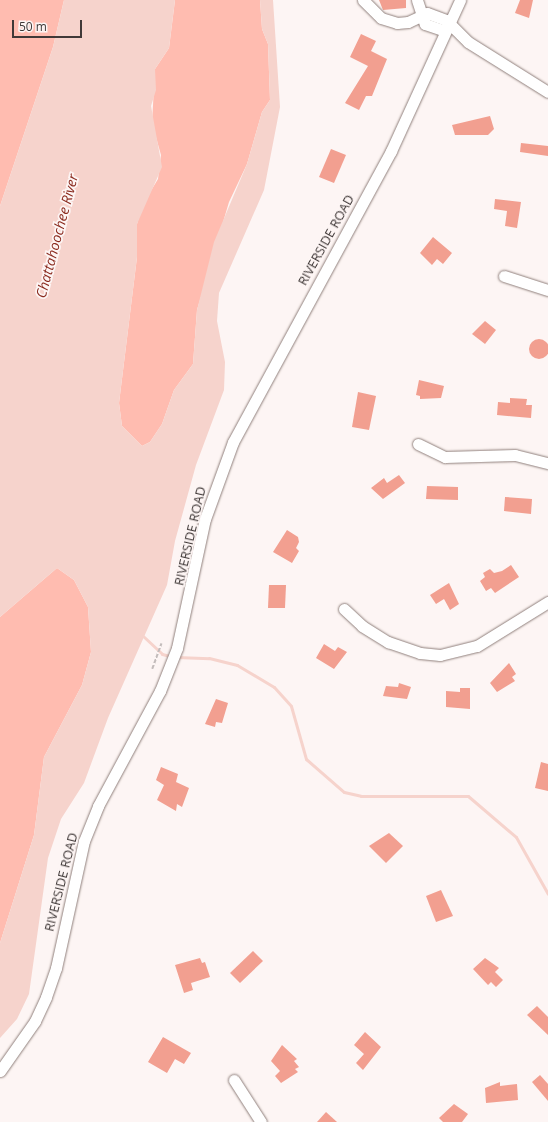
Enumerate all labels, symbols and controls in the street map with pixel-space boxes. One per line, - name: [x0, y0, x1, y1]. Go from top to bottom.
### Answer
- scale bar: [14, 12, 84, 38]
- text: 50 m: [19, 18, 47, 35]
- water label: Chattahoochee River: [32, 172, 82, 300]
- street label: RIVERSIDE ROAD: [295, 192, 357, 288]
- street label: RIVERSIDE ROAD: [171, 485, 209, 587]
- street label: RIVERSIDE ROAD: [41, 831, 81, 933]

